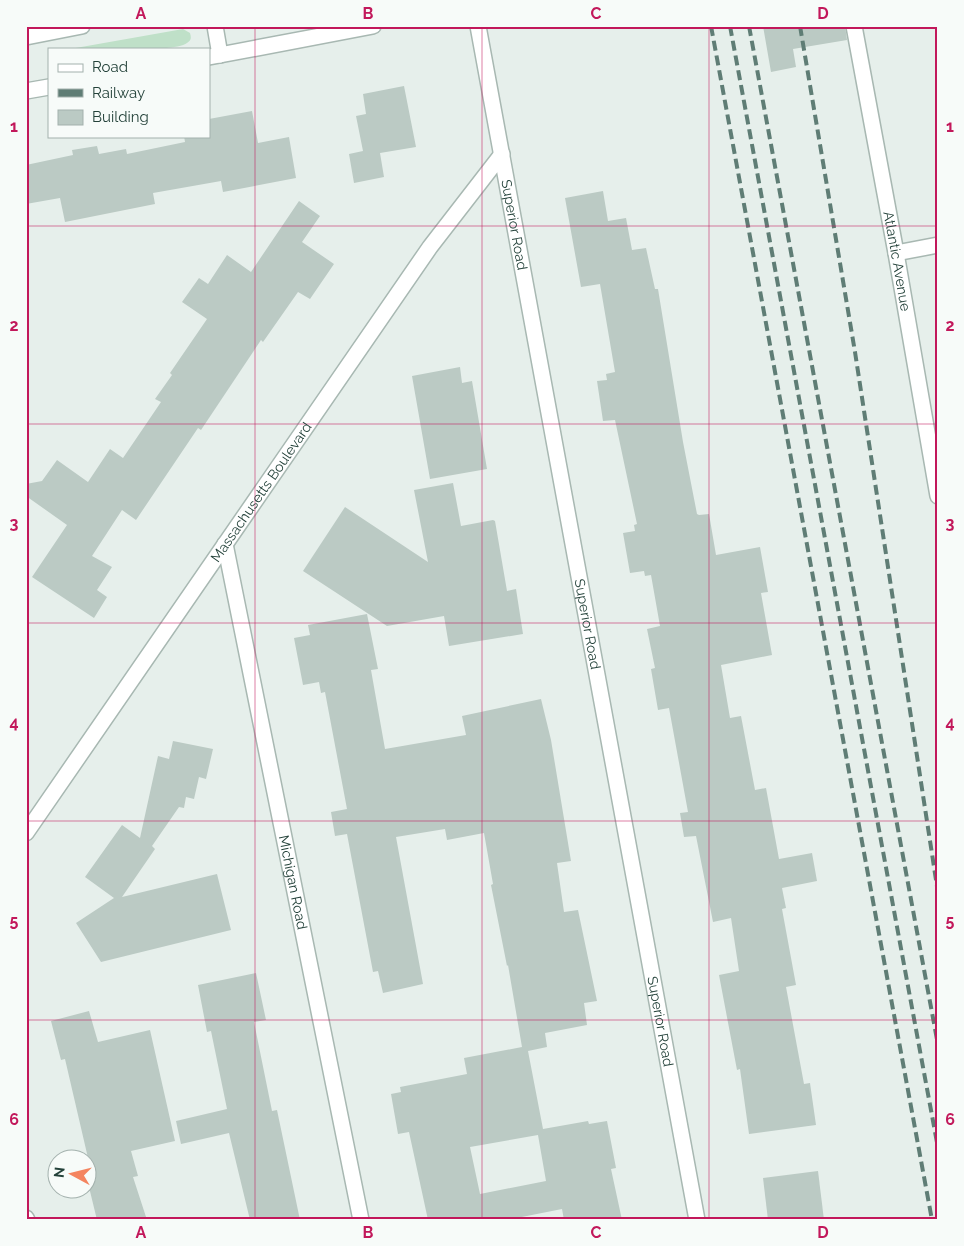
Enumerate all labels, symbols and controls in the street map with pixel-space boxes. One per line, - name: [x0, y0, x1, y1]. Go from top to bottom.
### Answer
- text: A: [136, 4, 147, 23]
- text: B: [363, 4, 374, 23]
- text: C: [591, 4, 602, 23]
- text: D: [817, 4, 829, 23]
- legend: [48, 48, 210, 138]
- text: Road: [92, 58, 128, 76]
- text: Railway: [92, 84, 145, 102]
- text: Building: [92, 108, 149, 126]
- text: 1: [10, 117, 18, 136]
- text: 1: [946, 117, 954, 136]
- street label: Superior Road: [498, 178, 531, 271]
- street label: Atlantic Avenue: [880, 210, 914, 312]
- text: 2: [9, 316, 19, 335]
- text: 2: [945, 316, 955, 335]
- street label: Massachusetts Boulevard: [207, 419, 315, 565]
- text: 3: [10, 514, 19, 533]
- text: 3: [946, 514, 955, 533]
- street label: Superior Road: [572, 577, 604, 671]
- text: 4: [9, 713, 19, 732]
- text: 4: [945, 713, 955, 732]
- street label: Michigan Road: [276, 834, 310, 931]
- text: 5: [10, 911, 19, 930]
- text: 5: [946, 911, 955, 930]
- street label: Superior Road: [644, 975, 677, 1068]
- text: 6: [9, 1110, 19, 1129]
- text: 6: [945, 1110, 955, 1129]
- north arrow: [48, 1148, 98, 1198]
- text: N: [51, 1166, 68, 1179]
- text: A: [136, 1223, 147, 1242]
- text: B: [363, 1223, 374, 1242]
- text: C: [591, 1223, 602, 1242]
- text: D: [817, 1223, 829, 1242]

